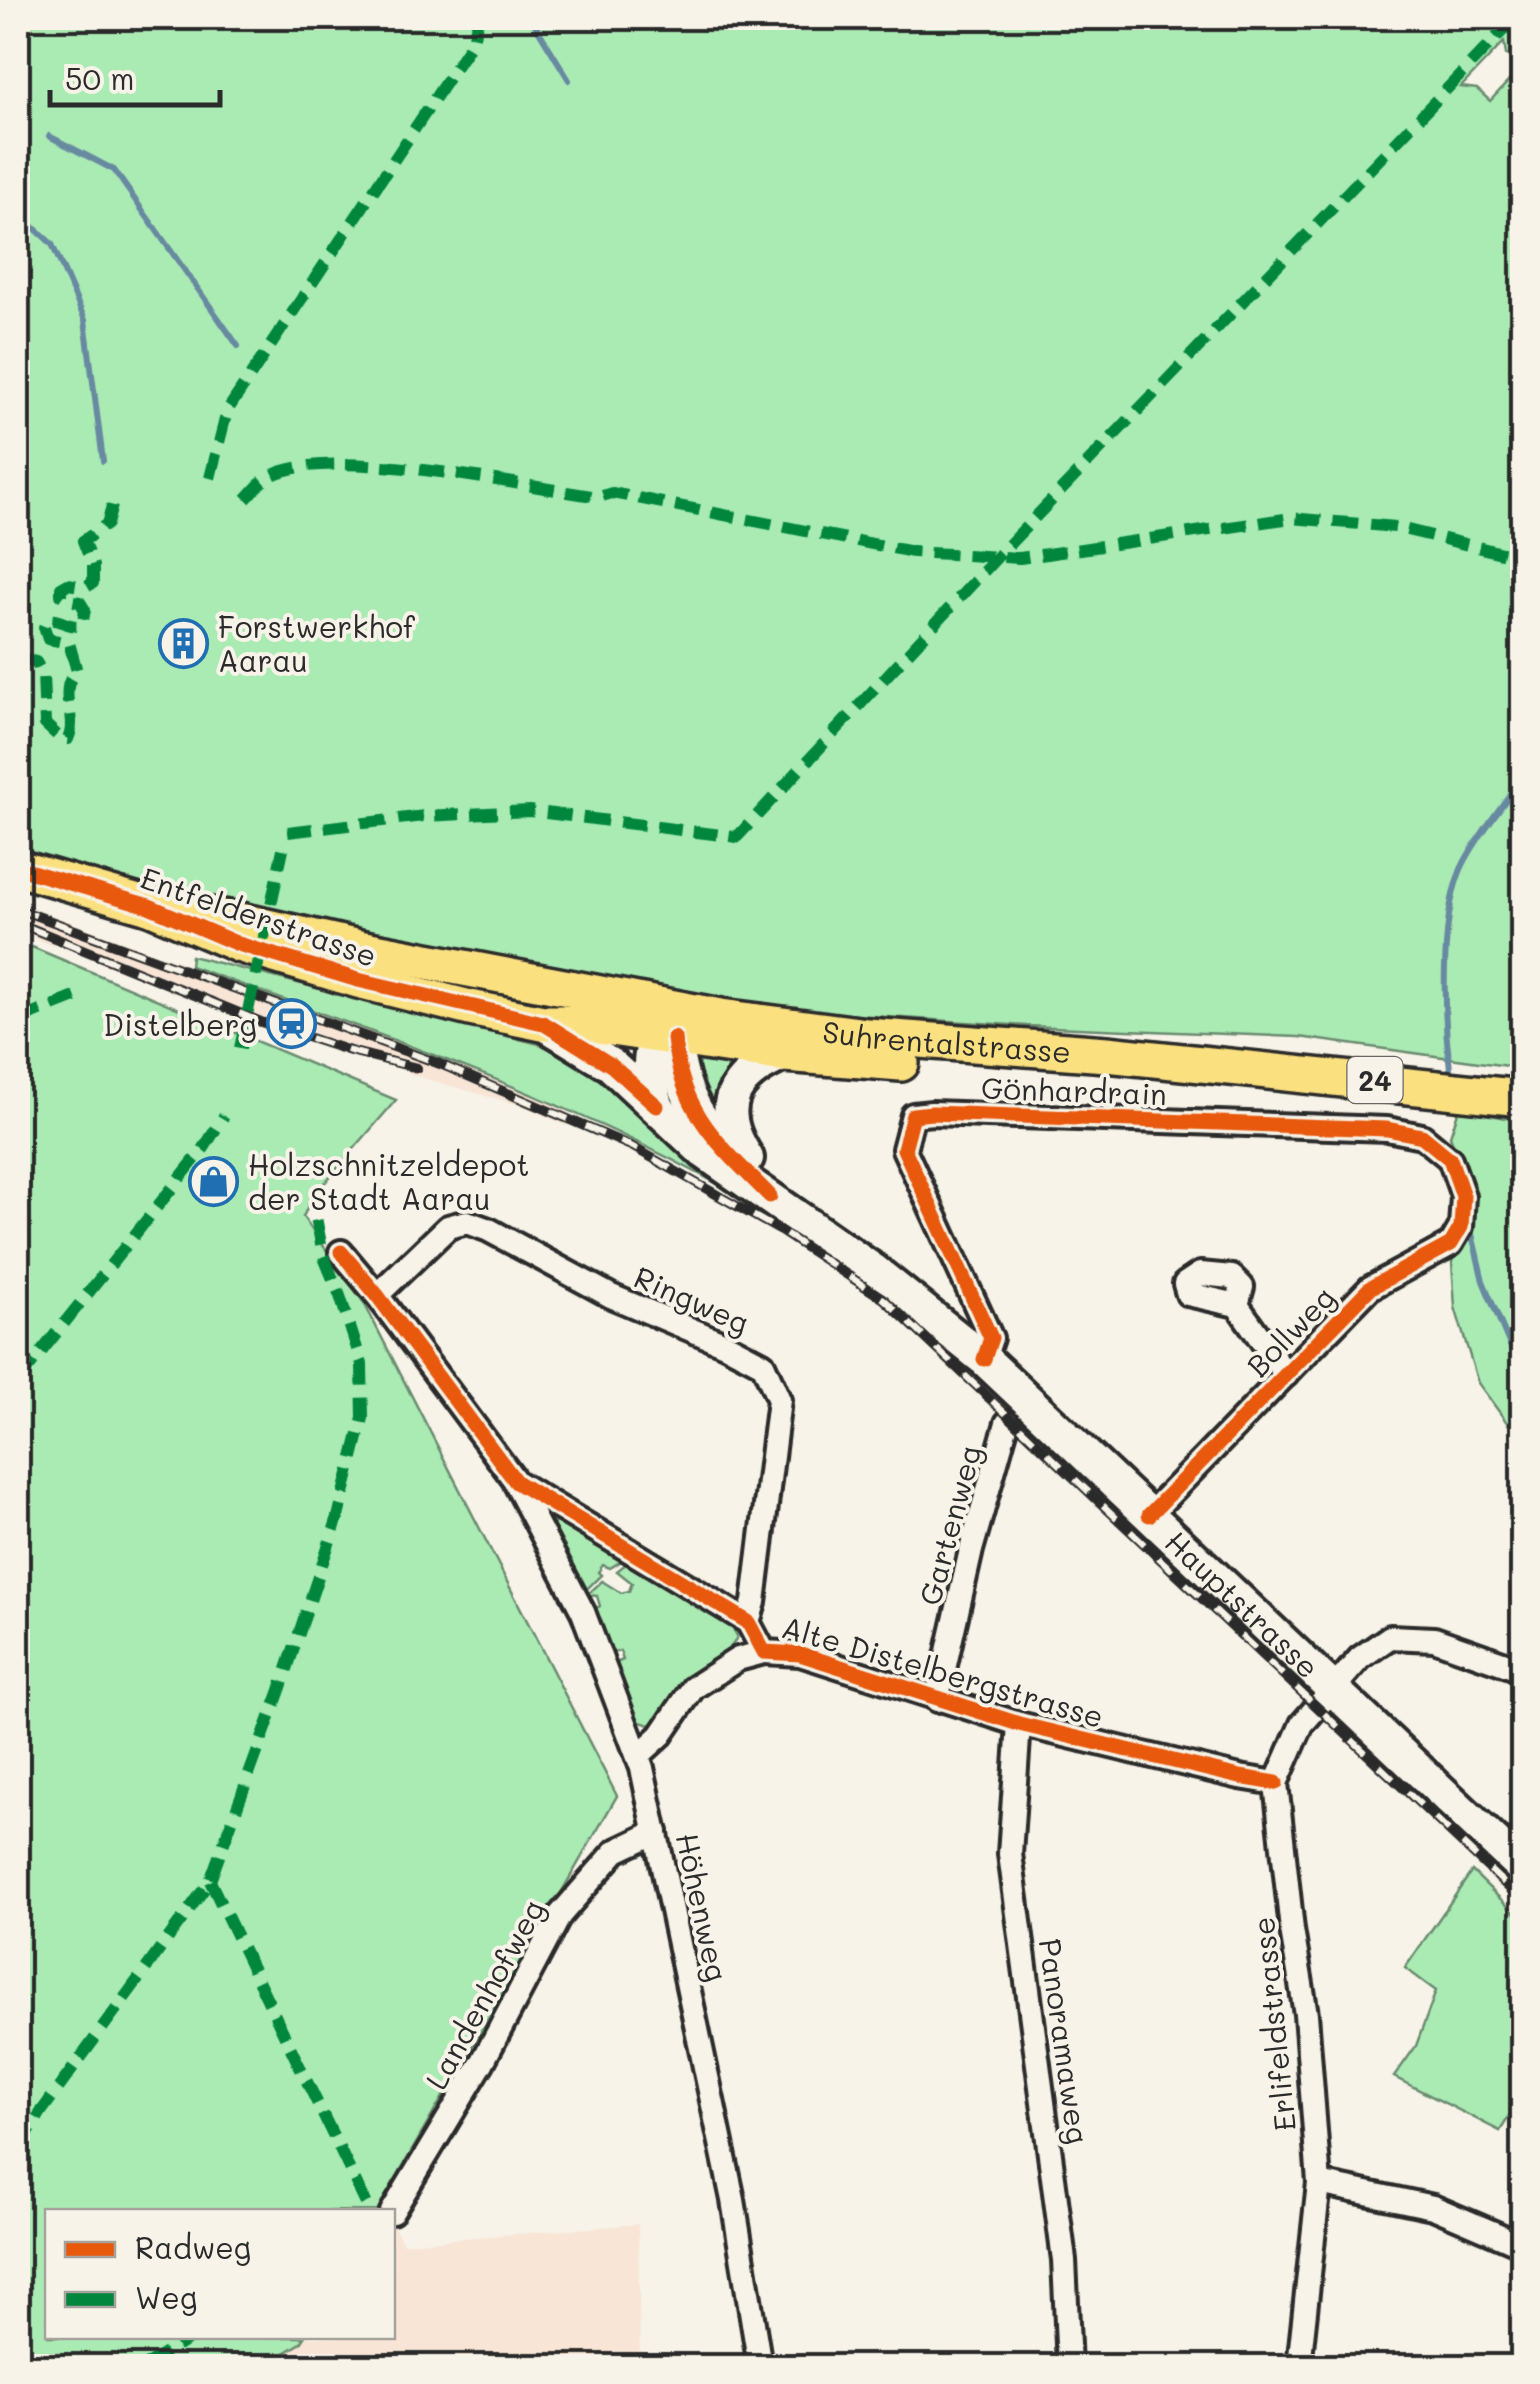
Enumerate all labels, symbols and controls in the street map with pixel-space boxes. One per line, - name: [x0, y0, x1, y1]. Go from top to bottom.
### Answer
- scale bar: [50, 45, 220, 107]
- text: 50 m: [65, 58, 135, 98]
- place label: Forstwerkhof Aarau: [218, 606, 416, 680]
- building icon: Forstwerkhof Aarau: [157, 617, 209, 669]
- street label: Entfelderstrasse: [136, 857, 382, 975]
- station icon: Distelberg: [266, 998, 318, 1050]
- place label: Distelberg: [103, 1004, 257, 1044]
- street label: Suhrentalstrasse: [820, 1010, 1073, 1071]
- road number: 24: [1348, 1057, 1402, 1103]
- street label: Gönhardrain: [980, 1067, 1168, 1113]
- place label: Holzschnitzeldepot der Stadt Aarau: [248, 1144, 529, 1218]
- shop icon: Holzschnitzeldepot der Stadt Aarau: [187, 1155, 239, 1207]
- street label: Ringweg: [628, 1256, 756, 1342]
- street label: Bollweg: [1237, 1277, 1343, 1385]
- street label: Gartenweg: [909, 1441, 989, 1609]
- street label: Hauptstrasse: [1157, 1521, 1328, 1686]
- street label: Alte Distelbergstrasse: [778, 1606, 1108, 1736]
- street label: Höhenweg: [668, 1829, 738, 1985]
- street label: Landenhofweg: [415, 1892, 553, 2096]
- street label: Erlifeldstrasse: [1242, 1915, 1304, 2133]
- street label: Panoramaweg: [1031, 1936, 1099, 2146]
- legend: [45, 2209, 395, 2339]
- text: Radweg: [135, 2227, 251, 2267]
- text: Weg: [135, 2277, 197, 2317]

